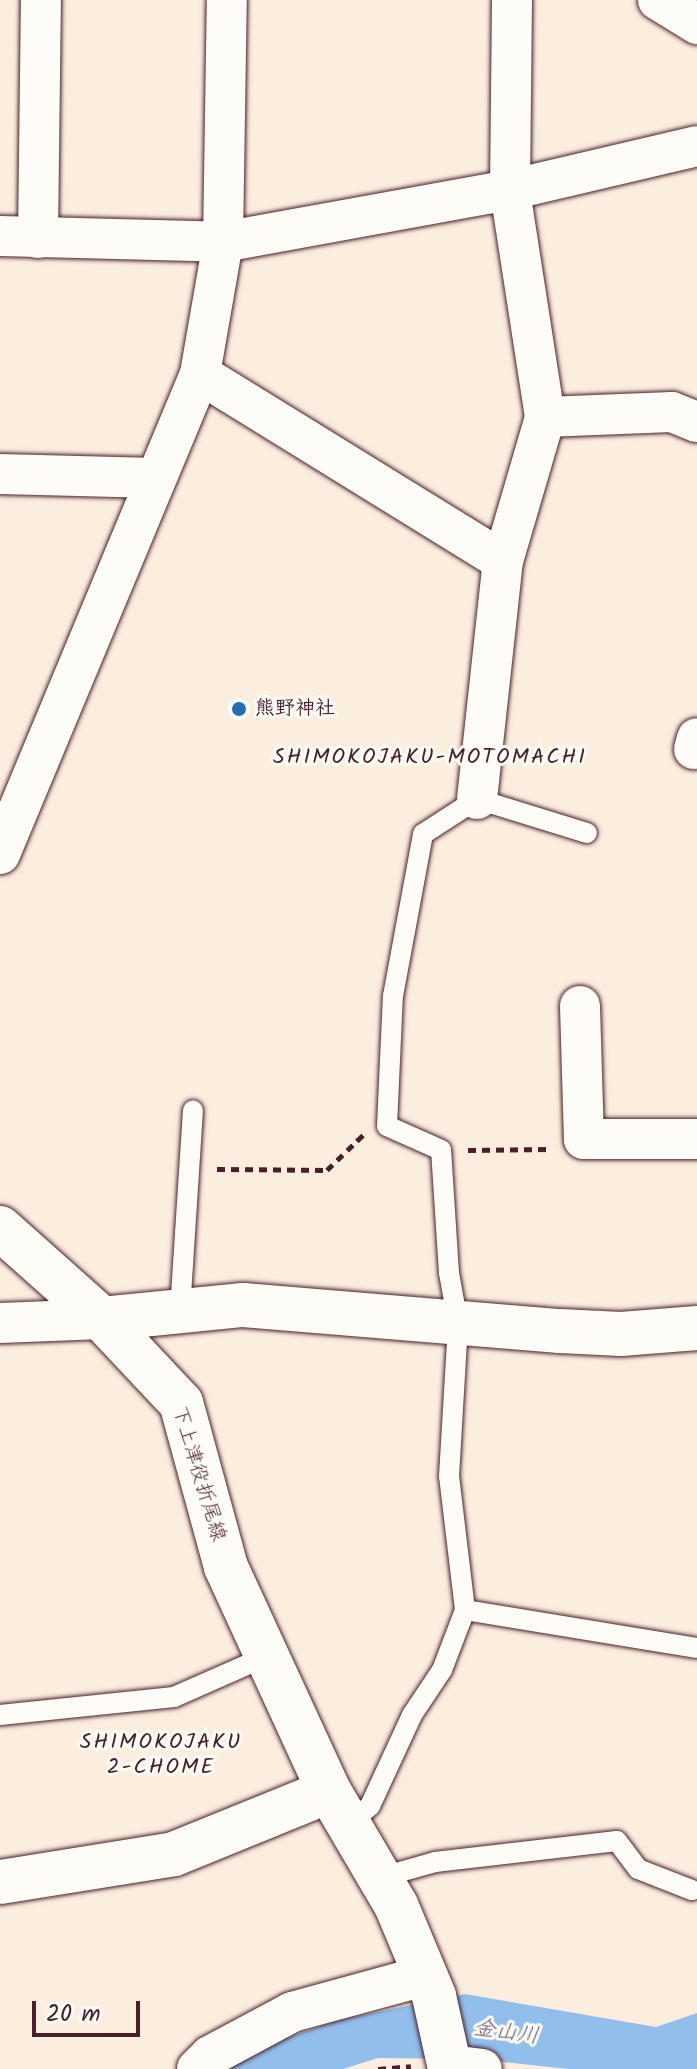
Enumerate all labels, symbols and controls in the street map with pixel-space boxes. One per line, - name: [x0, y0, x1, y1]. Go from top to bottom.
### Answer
- place label: 熊野神社: [255, 697, 335, 721]
- marker: 熊野神社: [230, 700, 248, 718]
- district label: SHIMOKOJAKU-MOTOMACHI: [273, 745, 587, 771]
- street label: 下上津役折尾線: [166, 1404, 230, 1544]
- district label: SHIMOKOJAKU 2-CHOME: [80, 1729, 242, 1780]
- scale bar: [36, 1985, 144, 2035]
- text: 20 m: [46, 1995, 101, 2034]
- water label: 金山川: [471, 2015, 541, 2051]

